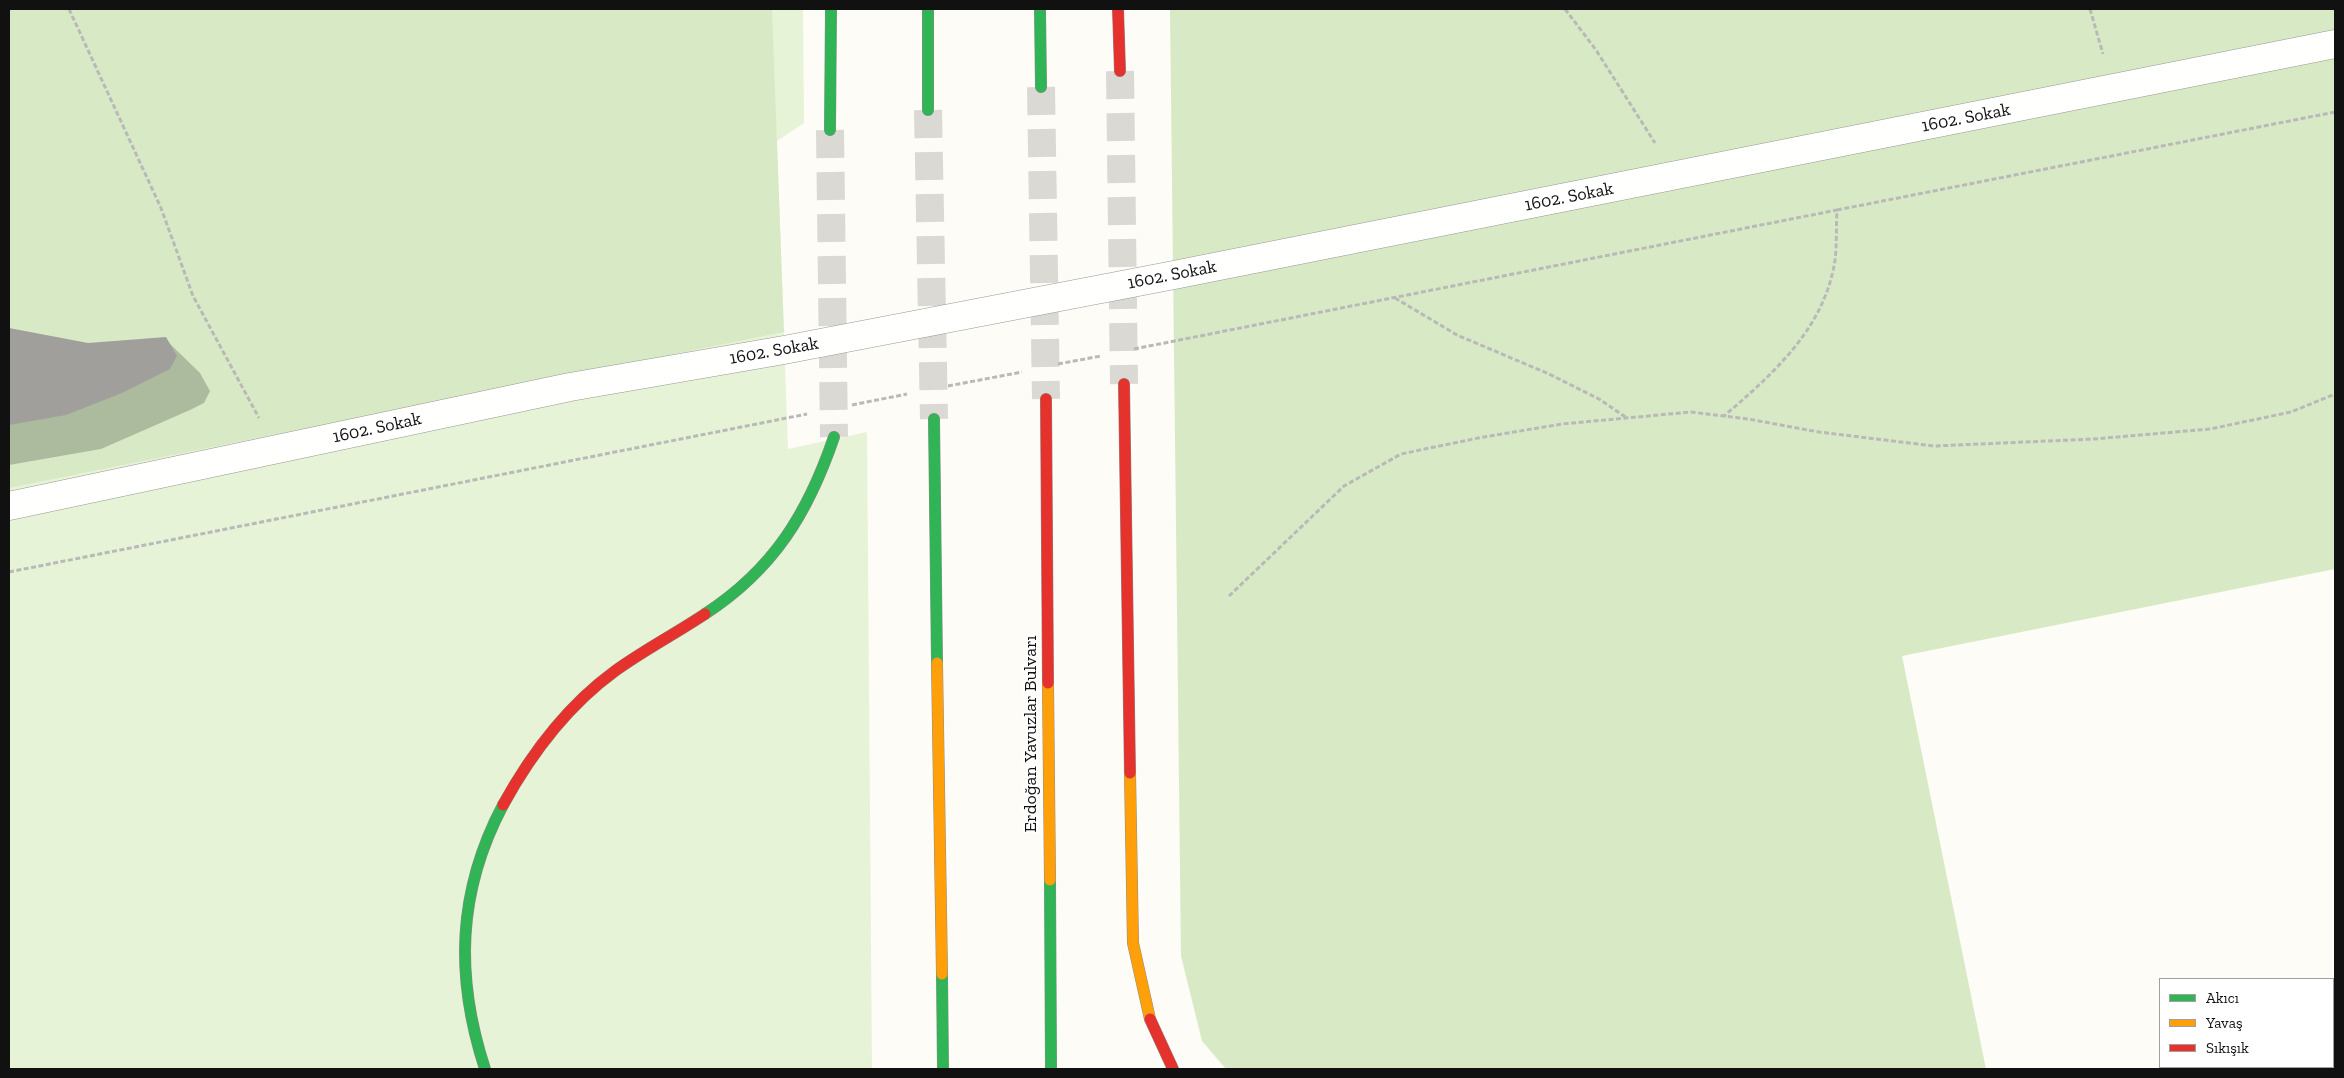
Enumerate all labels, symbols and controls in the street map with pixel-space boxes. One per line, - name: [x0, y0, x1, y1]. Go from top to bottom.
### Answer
- street label: 1602. Sokak: [1920, 99, 2012, 137]
- street label: 1602. Sokak: [1523, 178, 1615, 216]
- street label: 1602. Sokak: [1126, 256, 1218, 294]
- street label: 1602. Sokak: [728, 333, 820, 369]
- street label: 1602. Sokak: [331, 408, 423, 448]
- street label: Erdoğan Yavuzlar Bulvarı: [1020, 635, 1042, 833]
- legend: [2159, 978, 2334, 1068]
- text: Akıcı: [2206, 989, 2239, 1007]
- text: Yavaş: [2206, 1014, 2243, 1032]
- text: Sıkışık: [2206, 1039, 2249, 1057]

